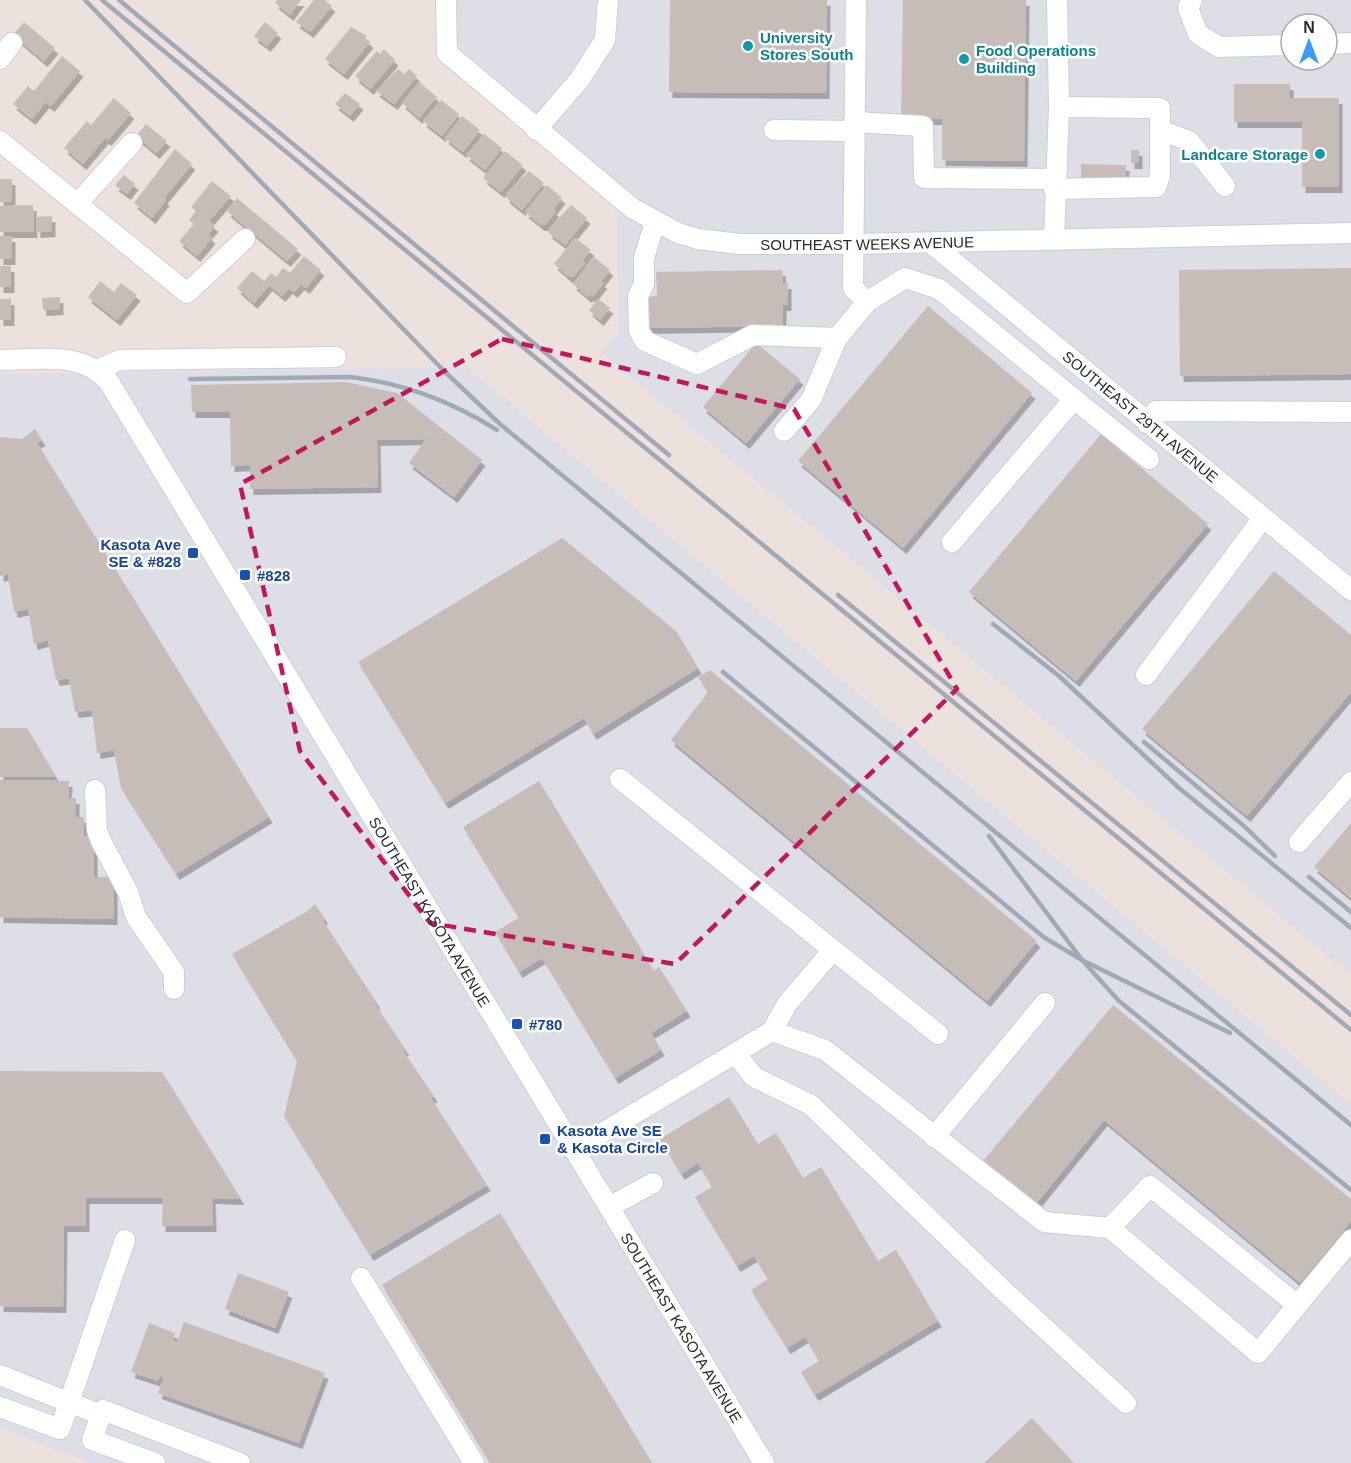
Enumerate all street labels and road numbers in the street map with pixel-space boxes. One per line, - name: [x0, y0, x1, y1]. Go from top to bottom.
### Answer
- street label: SOUTHEAST WEEKS AVENUE: [760, 233, 974, 253]
- street label: SOUTHEAST 29TH AVENUE: [1060, 347, 1222, 485]
- street label: SOUTHEAST KASOTA AVENUE: [366, 814, 494, 1010]
- street label: SOUTHEAST KASOTA AVENUE: [618, 1230, 746, 1425]

